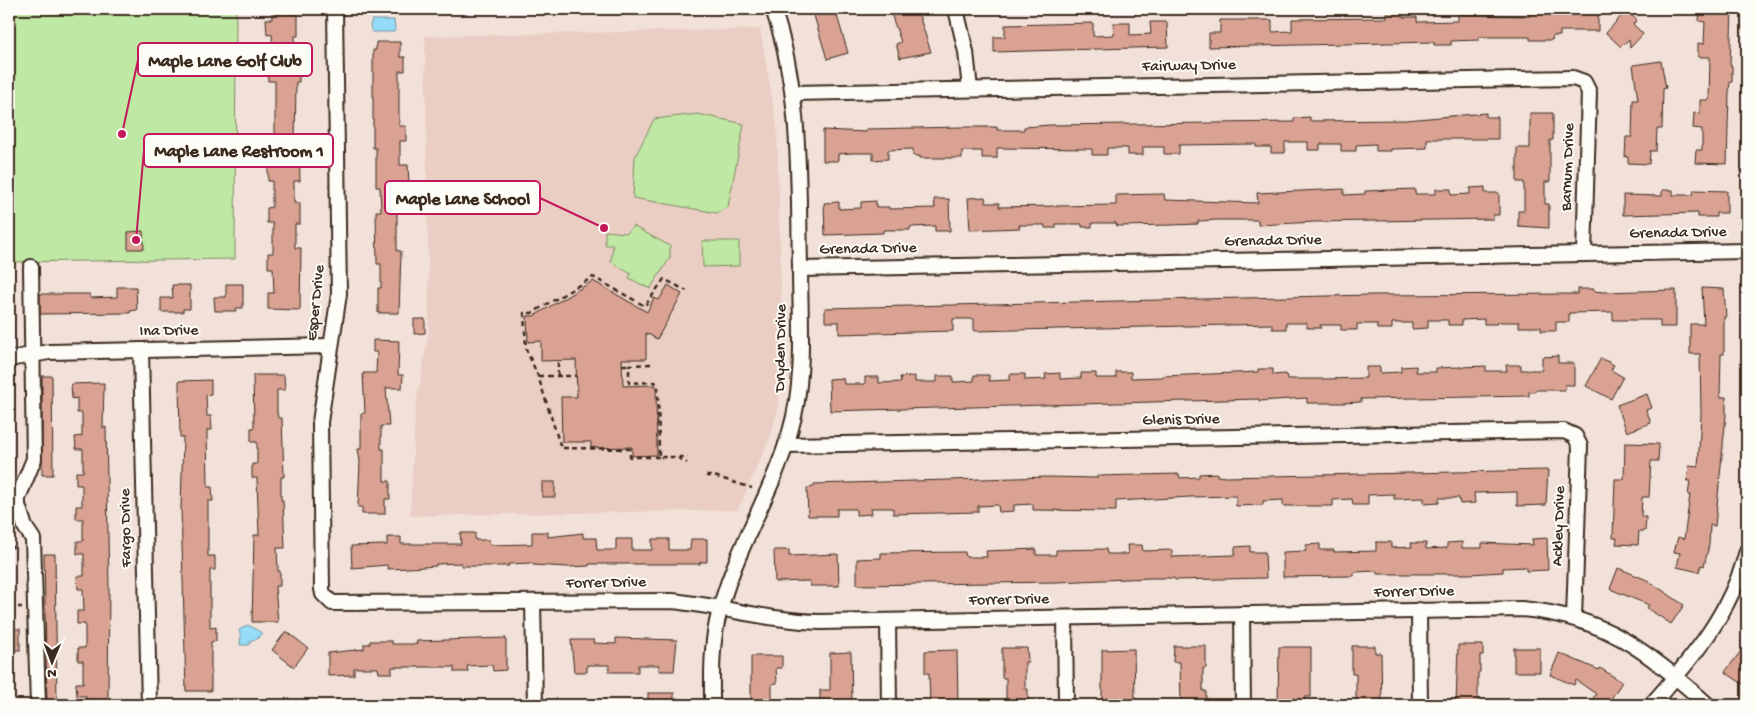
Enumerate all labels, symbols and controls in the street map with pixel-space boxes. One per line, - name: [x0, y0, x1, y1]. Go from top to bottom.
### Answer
- callout: Maple Lane Golf Club: [138, 43, 312, 76]
- text: Maple Lane Golf Club: [148, 52, 302, 73]
- street label: Fairway Drive: [1141, 57, 1237, 77]
- street label: Barnum Drive: [1558, 122, 1580, 212]
- callout: Maple Lane Restroom 1: [144, 134, 333, 167]
- text: Maple Lane Restroom 1: [154, 142, 324, 163]
- callout: Maple Lane School: [385, 181, 540, 214]
- text: Maple Lane School: [396, 190, 530, 211]
- street label: Grenada Drive: [1629, 224, 1728, 244]
- street label: Grenada Drive: [1224, 232, 1323, 252]
- street label: Grenada Drive: [819, 240, 918, 260]
- street label: Esper Drive: [304, 263, 331, 342]
- street label: Dryden Drive: [772, 303, 792, 393]
- street label: Ina Drive: [139, 322, 199, 342]
- street label: Glenis Drive: [1142, 411, 1221, 431]
- street label: Ackley Drive: [1549, 485, 1571, 566]
- street label: Fargo Drive: [117, 488, 137, 569]
- street label: Forrer Drive: [565, 574, 647, 594]
- street label: Forrer Drive: [1373, 583, 1455, 603]
- street label: Forrer Drive: [968, 591, 1050, 611]
- north arrow: [28, 636, 78, 686]
- text: N: [47, 664, 57, 681]

